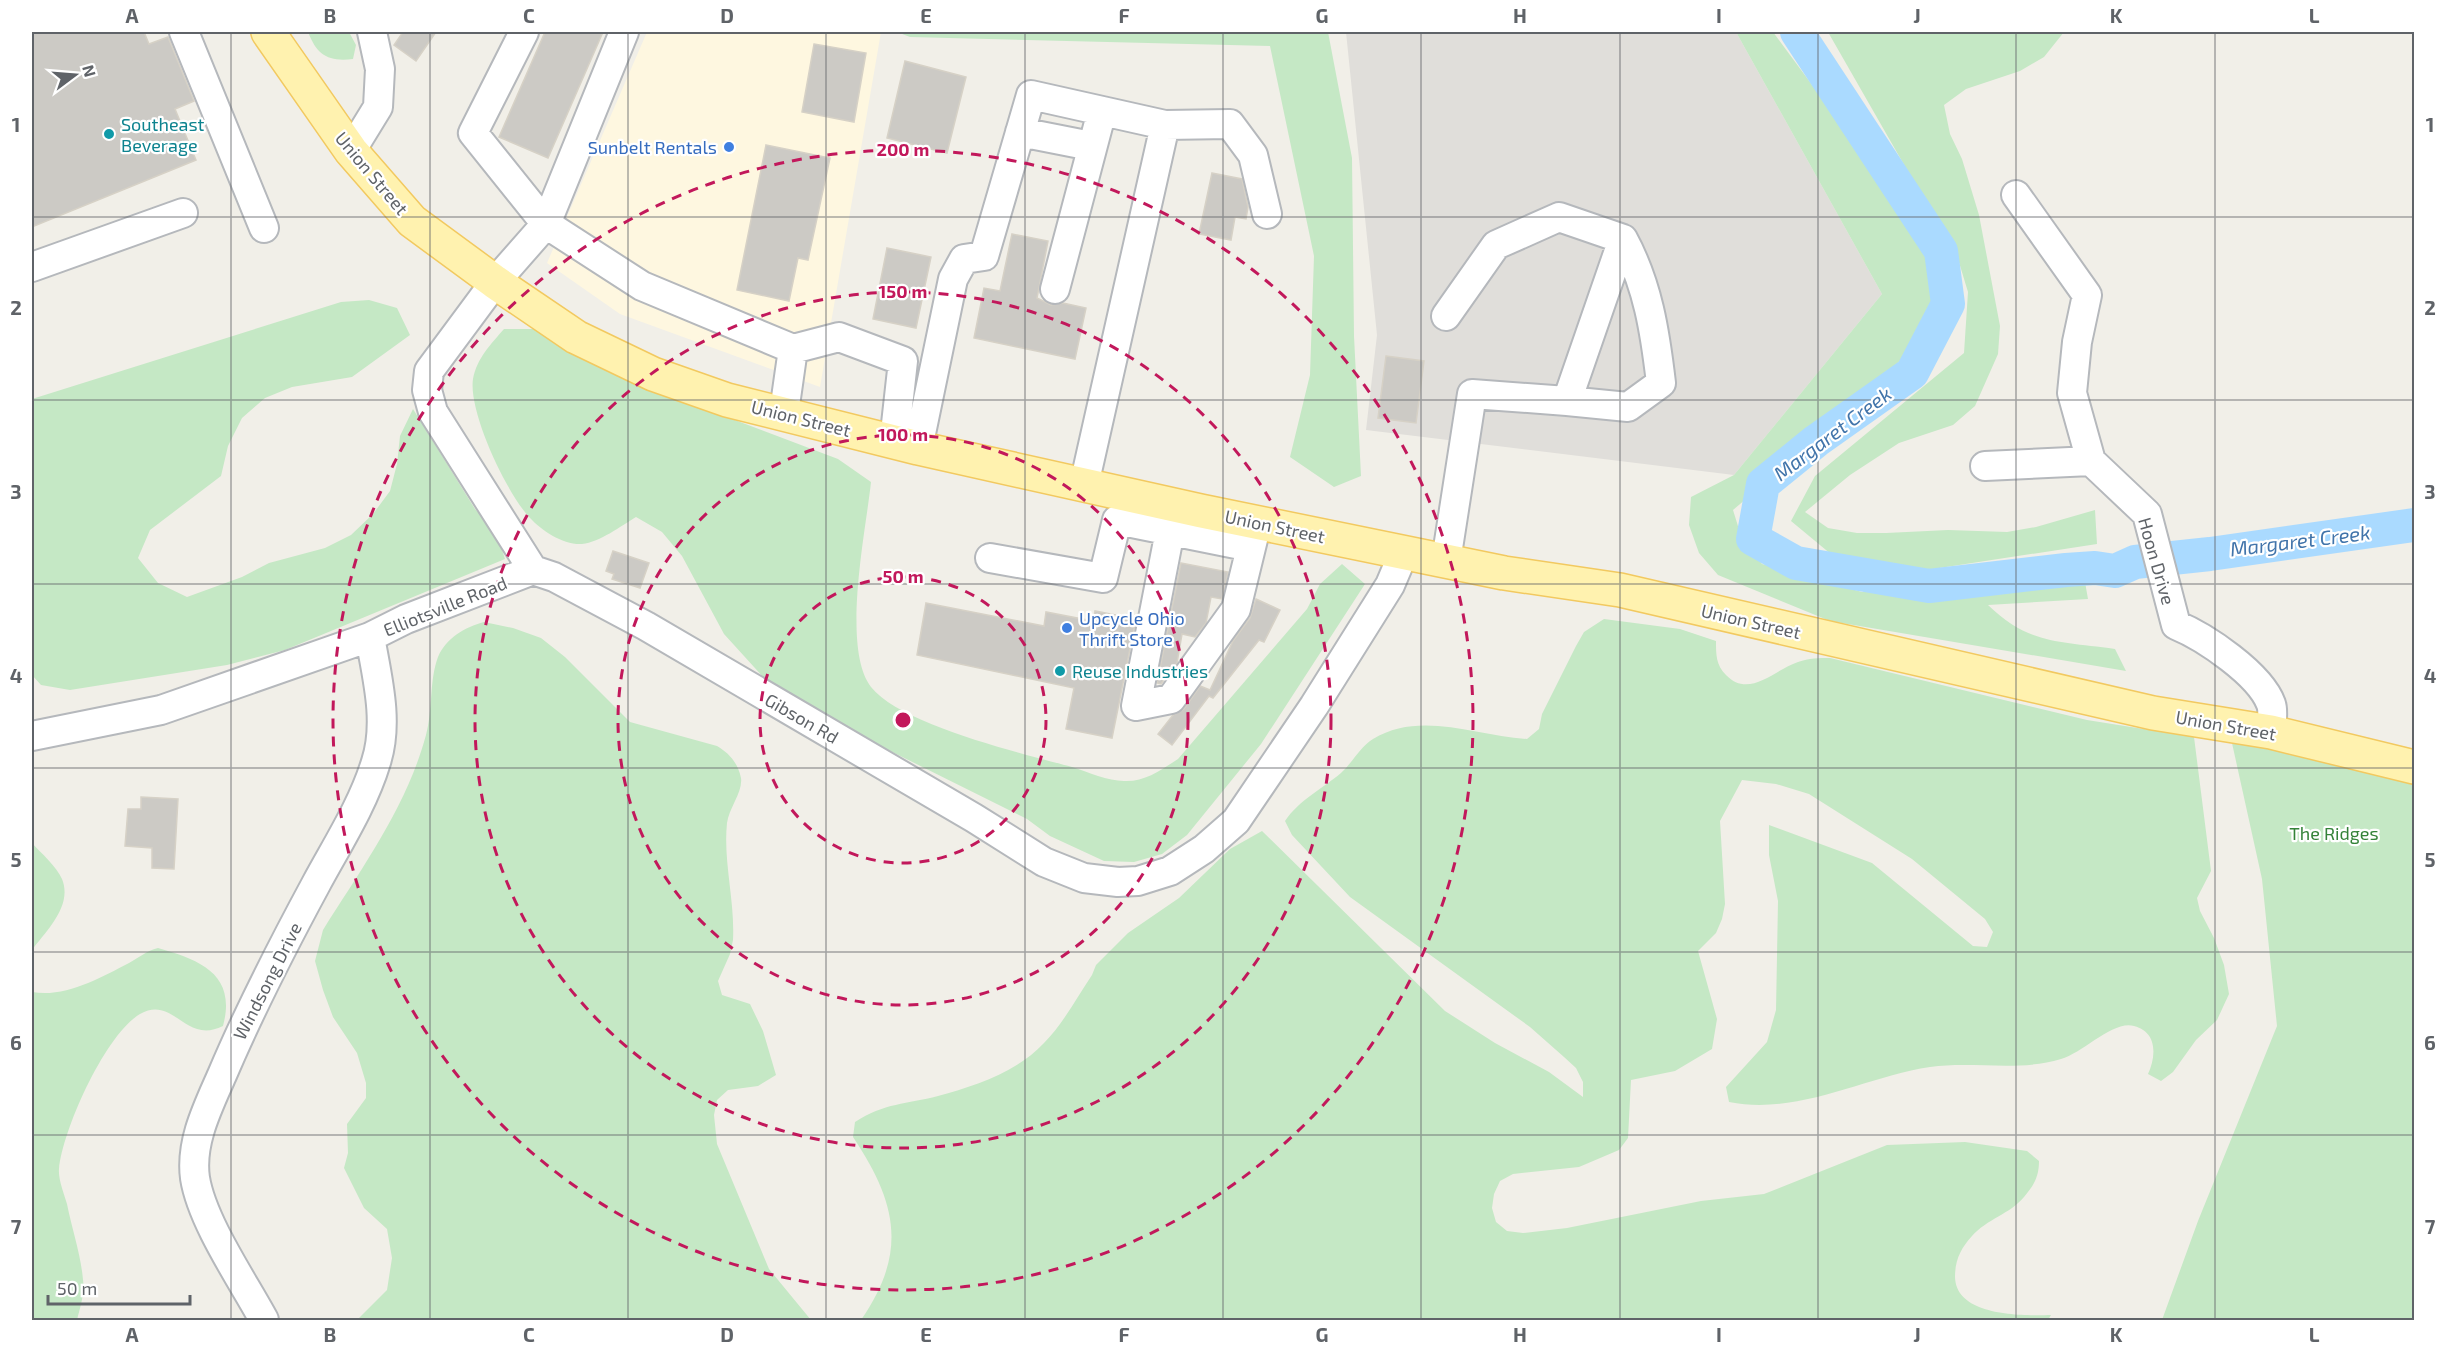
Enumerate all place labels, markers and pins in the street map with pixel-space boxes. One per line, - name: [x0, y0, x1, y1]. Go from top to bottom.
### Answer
- place label: Southeast Beverage: [121, 113, 205, 156]
- marker: Southeast Beverage: [102, 127, 116, 141]
- place label: Sunbelt Rentals: [588, 136, 717, 158]
- marker: Sunbelt Rentals: [722, 140, 736, 154]
- place label: Upcycle Ohio Thrift Store: [1079, 607, 1185, 650]
- marker: Upcycle Ohio Thrift Store: [1060, 621, 1074, 635]
- place label: Reuse Industries: [1072, 660, 1208, 682]
- marker: Reuse Industries: [1053, 664, 1067, 678]
- centre of rings: [893, 710, 913, 730]

